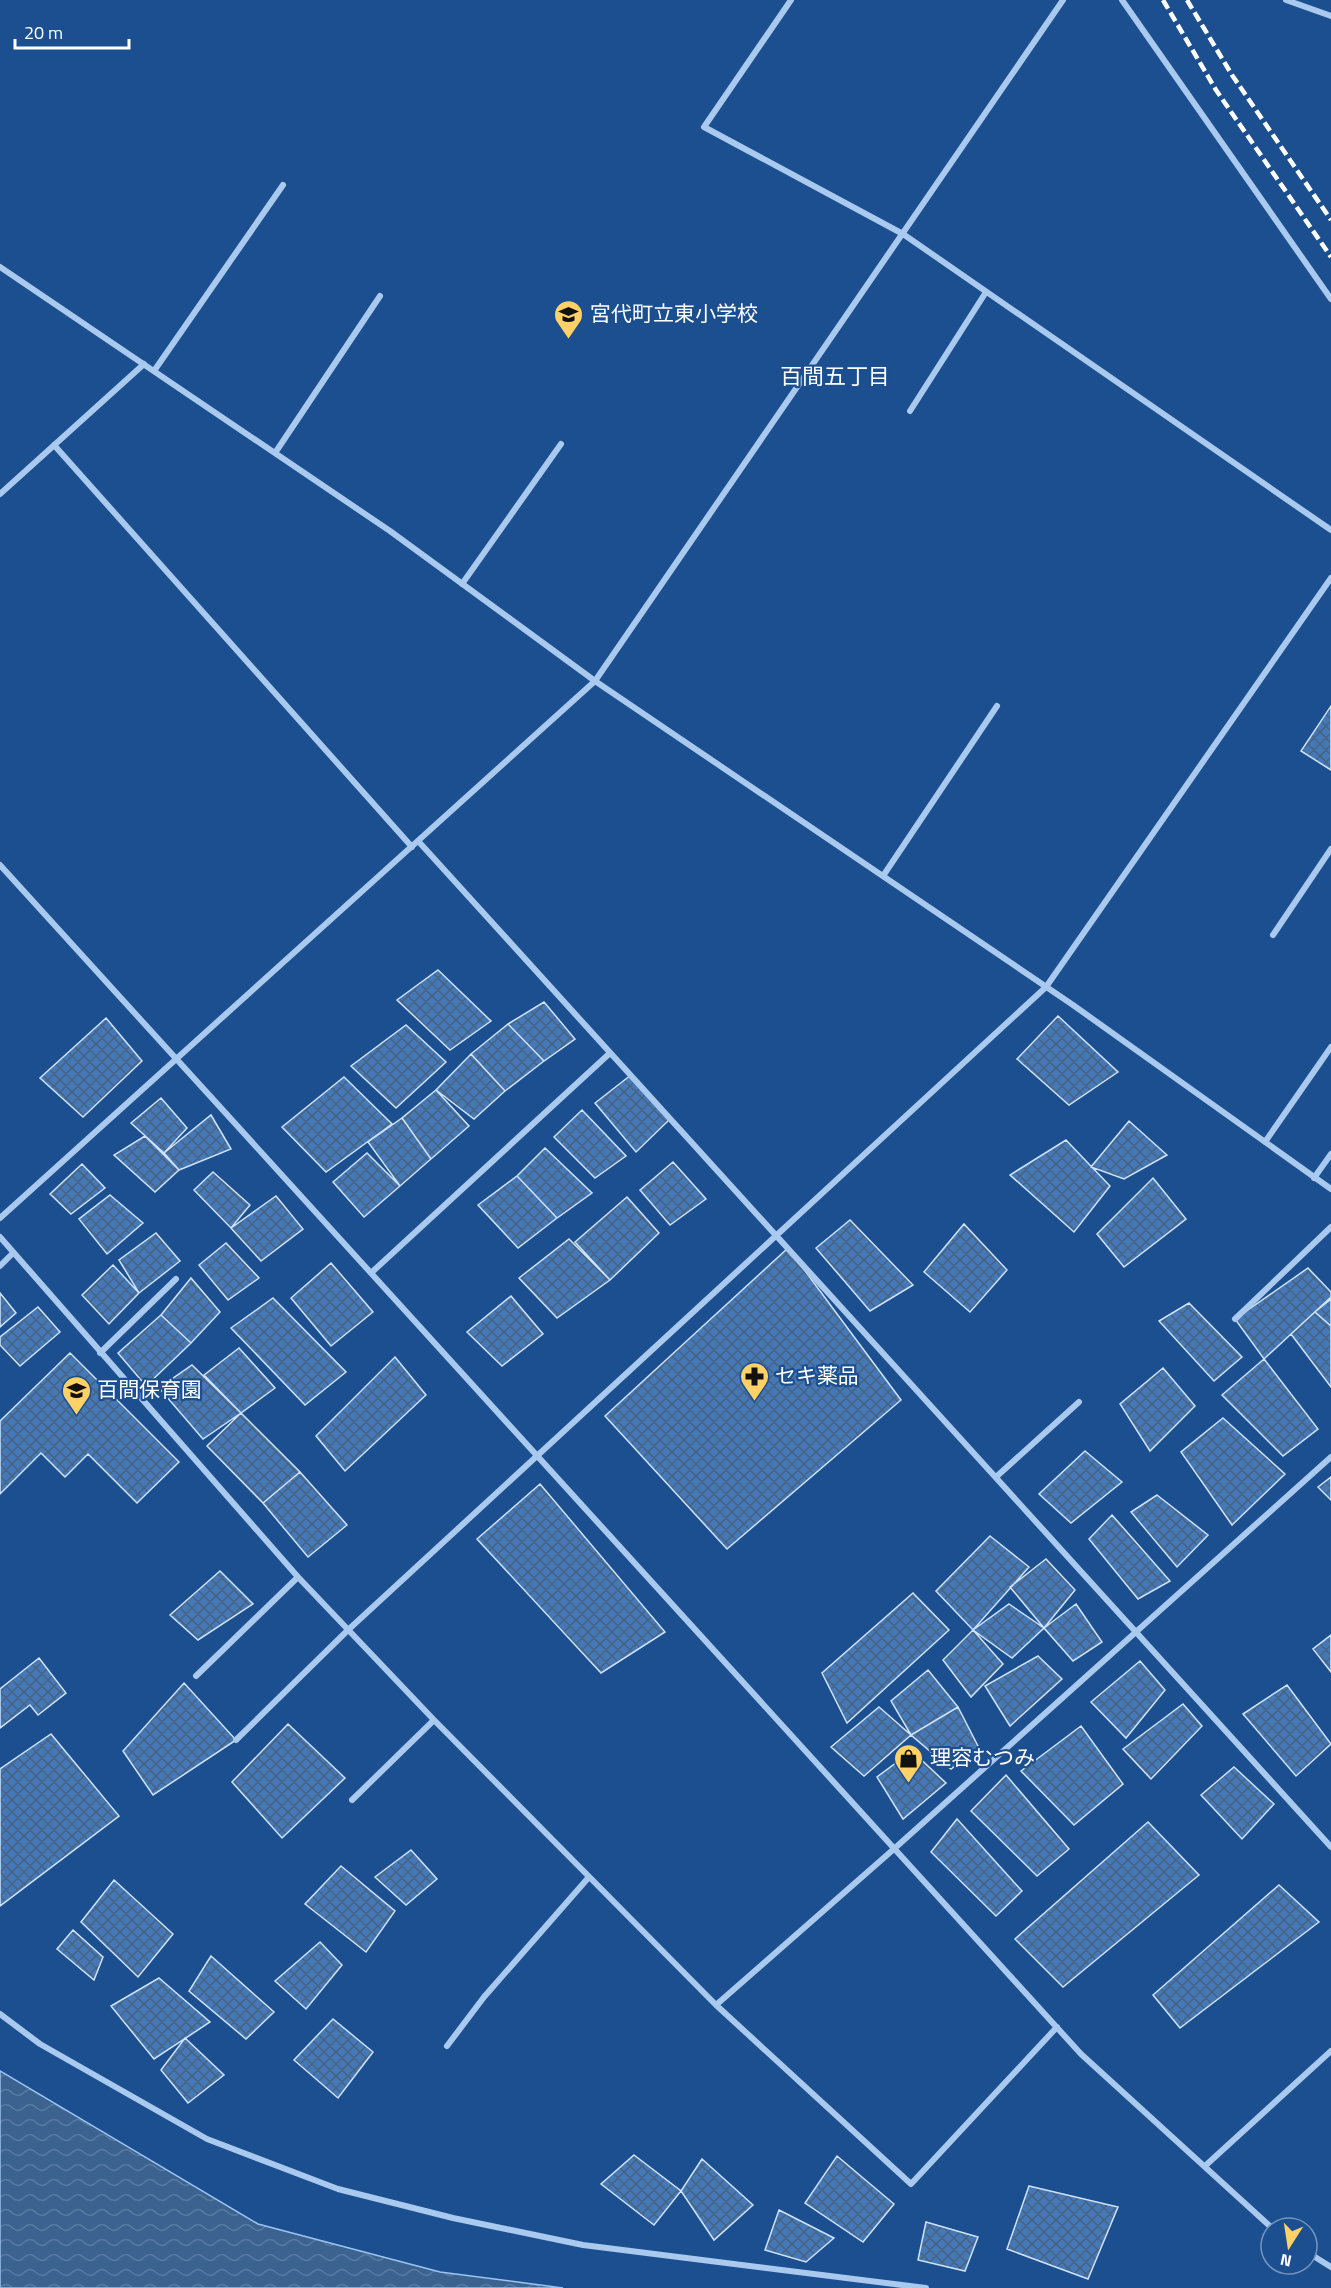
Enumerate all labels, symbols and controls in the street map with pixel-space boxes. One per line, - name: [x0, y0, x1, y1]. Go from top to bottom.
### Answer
- scale bar: [15, 12, 129, 50]
- text: 20 m: [24, 19, 63, 46]
- place label: 宮代町立東小学校: [590, 297, 758, 329]
- school or university icon: 宮代町立東小学校: [553, 298, 585, 340]
- district label: 百間五丁目: [780, 359, 890, 393]
- place label: セキ薬品: [775, 1359, 859, 1391]
- pharmacy icon: セキ薬品: [738, 1360, 770, 1402]
- place label: 百間保育園: [97, 1373, 202, 1405]
- school or university icon: 百間保育園: [60, 1374, 92, 1416]
- place label: 理容むつみ: [930, 1741, 1035, 1773]
- shop icon: 理容むつみ: [893, 1742, 925, 1784]
- north arrow: [1259, 2216, 1319, 2276]
- text: N: [1278, 2248, 1294, 2274]

